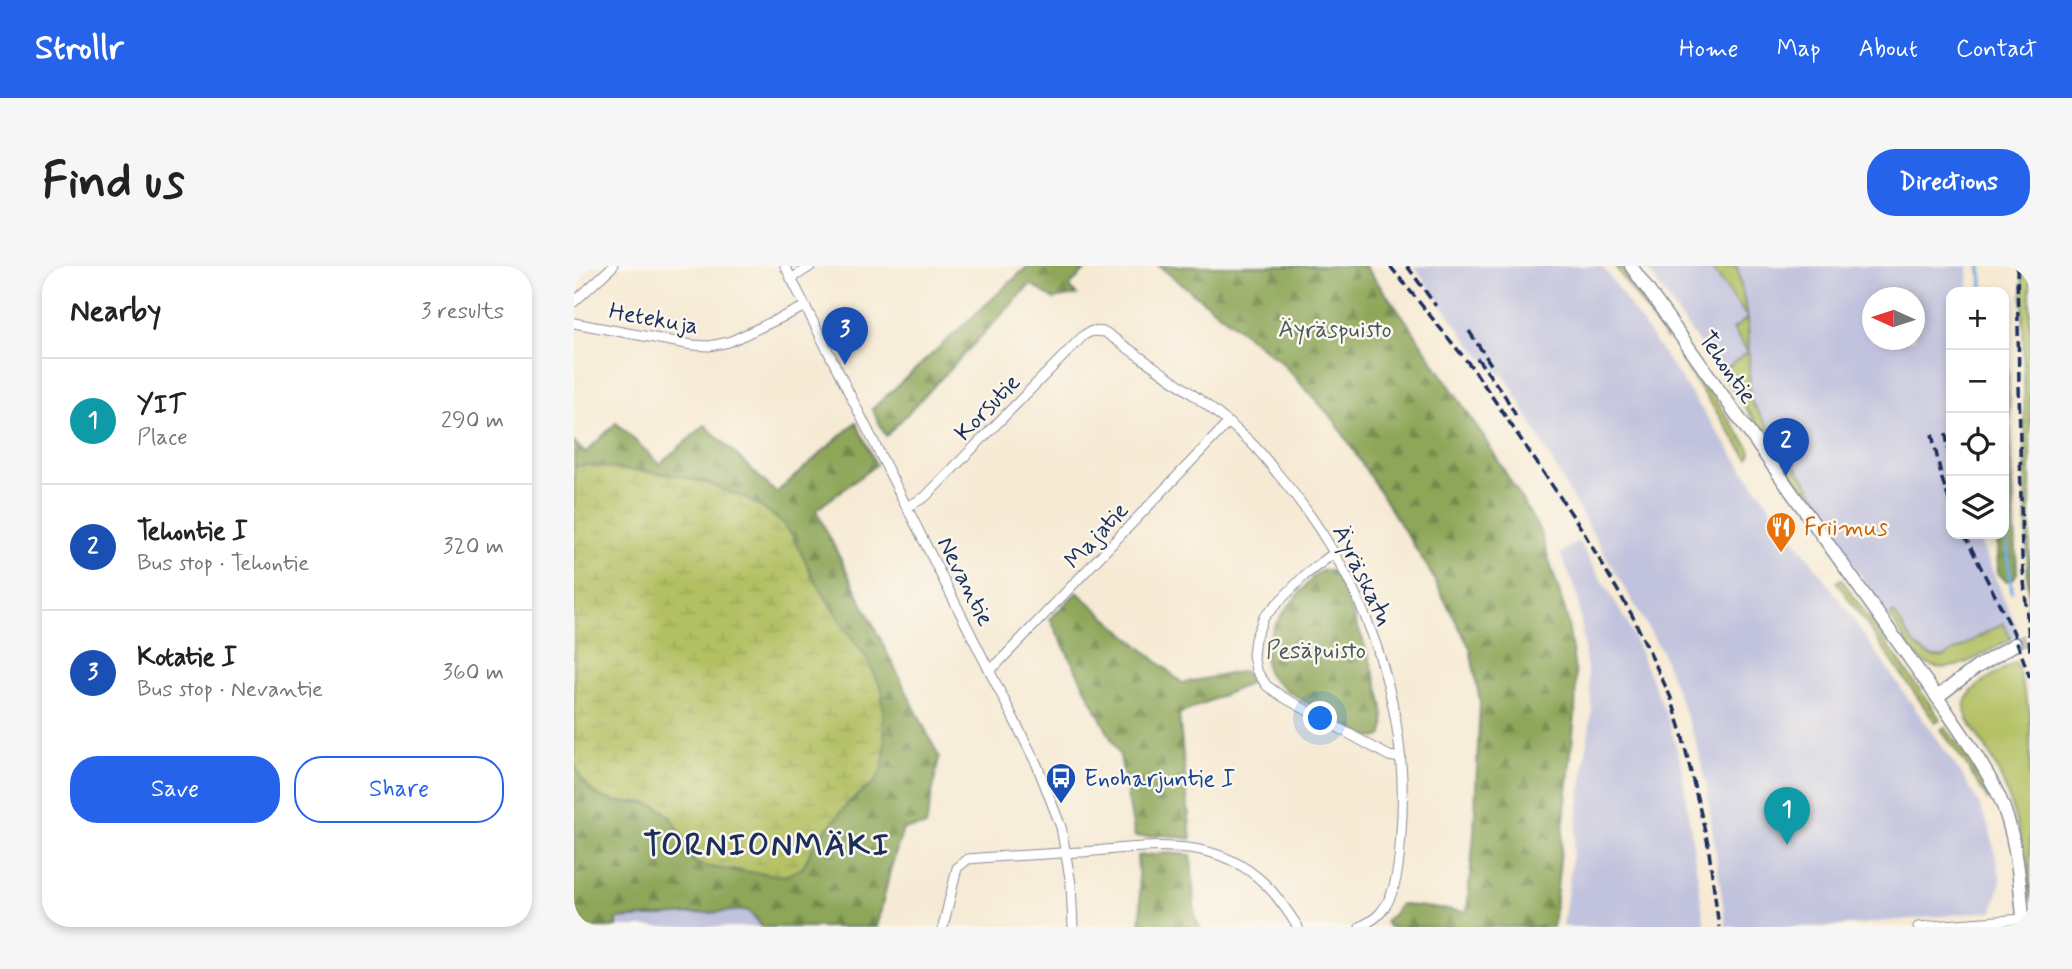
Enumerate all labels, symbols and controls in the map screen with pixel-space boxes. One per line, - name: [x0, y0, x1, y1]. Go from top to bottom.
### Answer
- text: Strollr: [35, 27, 124, 71]
- text: Home: [1679, 34, 1739, 65]
- text: Map: [1777, 34, 1821, 65]
- text: About: [1859, 34, 1918, 65]
- text: Contact: [1956, 34, 2037, 65]
- button: Directions: [1867, 149, 2030, 216]
- text: Find us: [42, 150, 185, 215]
- north arrow: [1862, 287, 1925, 350]
- map controls: [1946, 287, 2009, 539]
- button: +: [1946, 287, 2009, 350]
- text: Nearby: [70, 292, 161, 331]
- street label: Hetekuja: [606, 296, 701, 343]
- text: 3 results: [421, 297, 504, 327]
- pin: 3: [822, 307, 868, 365]
- park label: Äyräspuisto: [1278, 315, 1392, 346]
- street label: Tehontie: [1691, 325, 1763, 410]
- button: −: [1946, 350, 2009, 413]
- street label: Korsutie: [948, 368, 1028, 448]
- text: YIT: [137, 389, 185, 423]
- text: 1: [88, 406, 98, 436]
- text: 290 m: [441, 406, 504, 436]
- button: locate: [1946, 413, 2009, 476]
- pin: 2: [1763, 418, 1809, 476]
- text: Place: [137, 423, 188, 453]
- button: layers: [1946, 476, 2009, 539]
- street label: Majatie: [1058, 496, 1136, 576]
- restaurant icon: Friimus: [1764, 510, 1798, 554]
- place label: Friimus: [1804, 513, 1888, 544]
- text: Tehontie I: [137, 515, 248, 549]
- street label: Äyräskatu: [1324, 520, 1399, 631]
- text: 2: [87, 532, 99, 562]
- text: 320 m: [443, 532, 504, 562]
- street label: Nevantie: [929, 532, 1000, 632]
- text: Bus stop · Tehontie: [137, 549, 309, 579]
- park label: Pesäpuisto: [1266, 636, 1366, 667]
- text: Kotatie I: [137, 641, 237, 675]
- text: 3: [88, 658, 98, 688]
- text: 360 m: [443, 658, 504, 688]
- text: Bus stop · Nevantie: [137, 675, 323, 705]
- your location: [1303, 701, 1337, 735]
- button: Save: [70, 756, 280, 823]
- button: Share: [294, 756, 504, 823]
- bus stop icon: Enoharjuntie I: [1044, 761, 1078, 805]
- place label: Enoharjuntie I: [1084, 764, 1236, 795]
- pin: 1: [1764, 787, 1810, 845]
- district label: TORNIONMÄKI: [643, 825, 891, 867]

